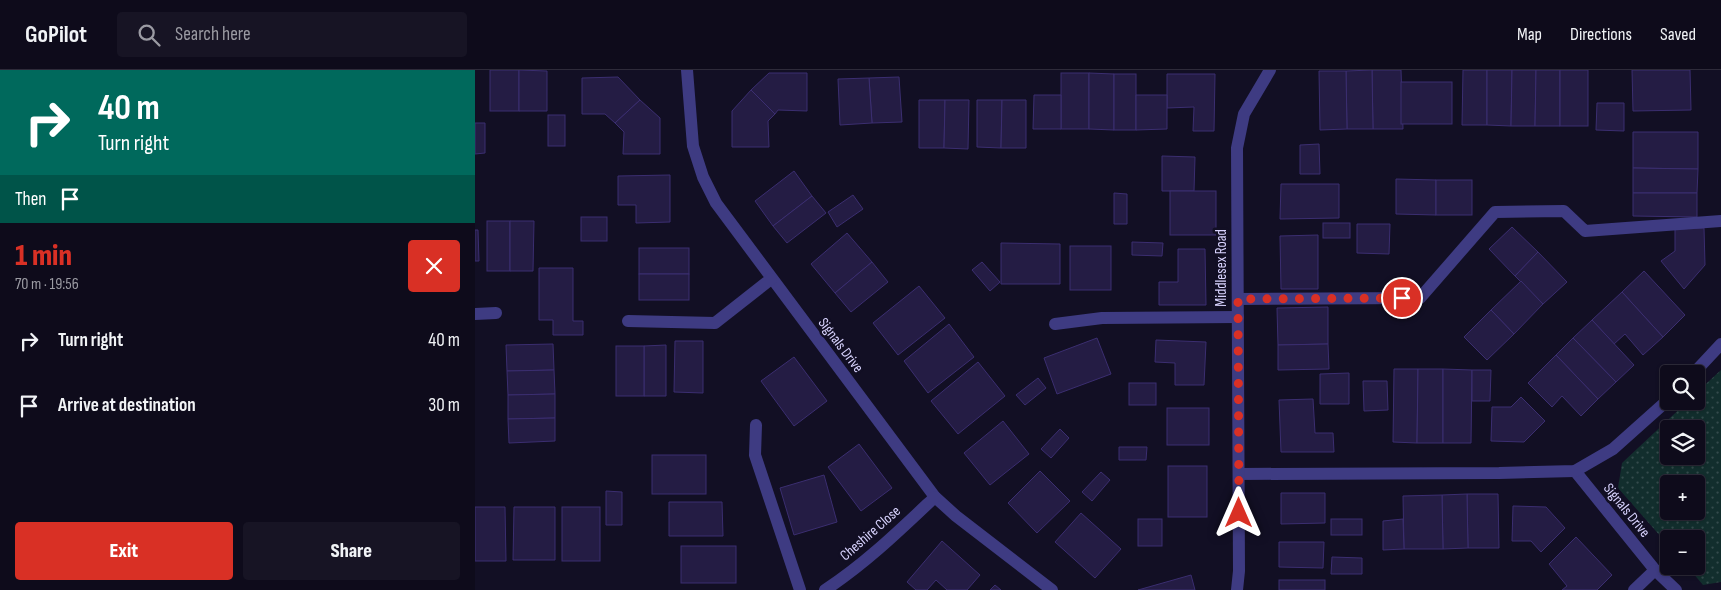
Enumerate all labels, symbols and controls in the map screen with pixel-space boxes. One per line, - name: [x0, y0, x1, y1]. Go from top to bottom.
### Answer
- search box: [117, 12, 467, 57]
- text: GoPilot: [25, 20, 87, 49]
- icon: search: [135, 21, 163, 49]
- text: Search here: [175, 23, 251, 46]
- text: Map: [1517, 24, 1542, 45]
- text: Directions: [1570, 24, 1632, 45]
- text: Saved: [1660, 24, 1696, 45]
- text: 40 m: [98, 87, 160, 130]
- icon: right: [15, 90, 80, 155]
- text: Turn right: [98, 130, 169, 157]
- icon: arrive: [56, 185, 84, 213]
- text: Then: [15, 188, 46, 211]
- street label: Middlesex Road: [1212, 229, 1231, 307]
- text: 1 min: [15, 238, 72, 274]
- button: close: [408, 240, 460, 292]
- text: 70 m · 19:56: [15, 275, 79, 294]
- pin: [1381, 277, 1423, 319]
- icon: arrive: [1388, 284, 1416, 312]
- street label: Signals Drive: [814, 314, 867, 377]
- icon: right: [15, 327, 43, 355]
- text: Turn right: [58, 329, 123, 352]
- text: 40 m: [428, 329, 460, 352]
- map controls: [1660, 365, 1705, 575]
- button: search: [1660, 365, 1705, 410]
- icon: arrive: [15, 392, 43, 420]
- text: Arrive at destination: [58, 394, 196, 417]
- text: 30 m: [428, 394, 460, 417]
- button: layers: [1660, 420, 1705, 465]
- button: +: [1660, 475, 1705, 520]
- street label: Signals Drive: [1599, 479, 1654, 541]
- position arrow: [1212, 486, 1264, 538]
- street label: Cheshire Close: [836, 502, 905, 565]
- button: Exit: [15, 522, 233, 580]
- button: Share: [243, 522, 460, 580]
- button: −: [1660, 530, 1705, 575]

